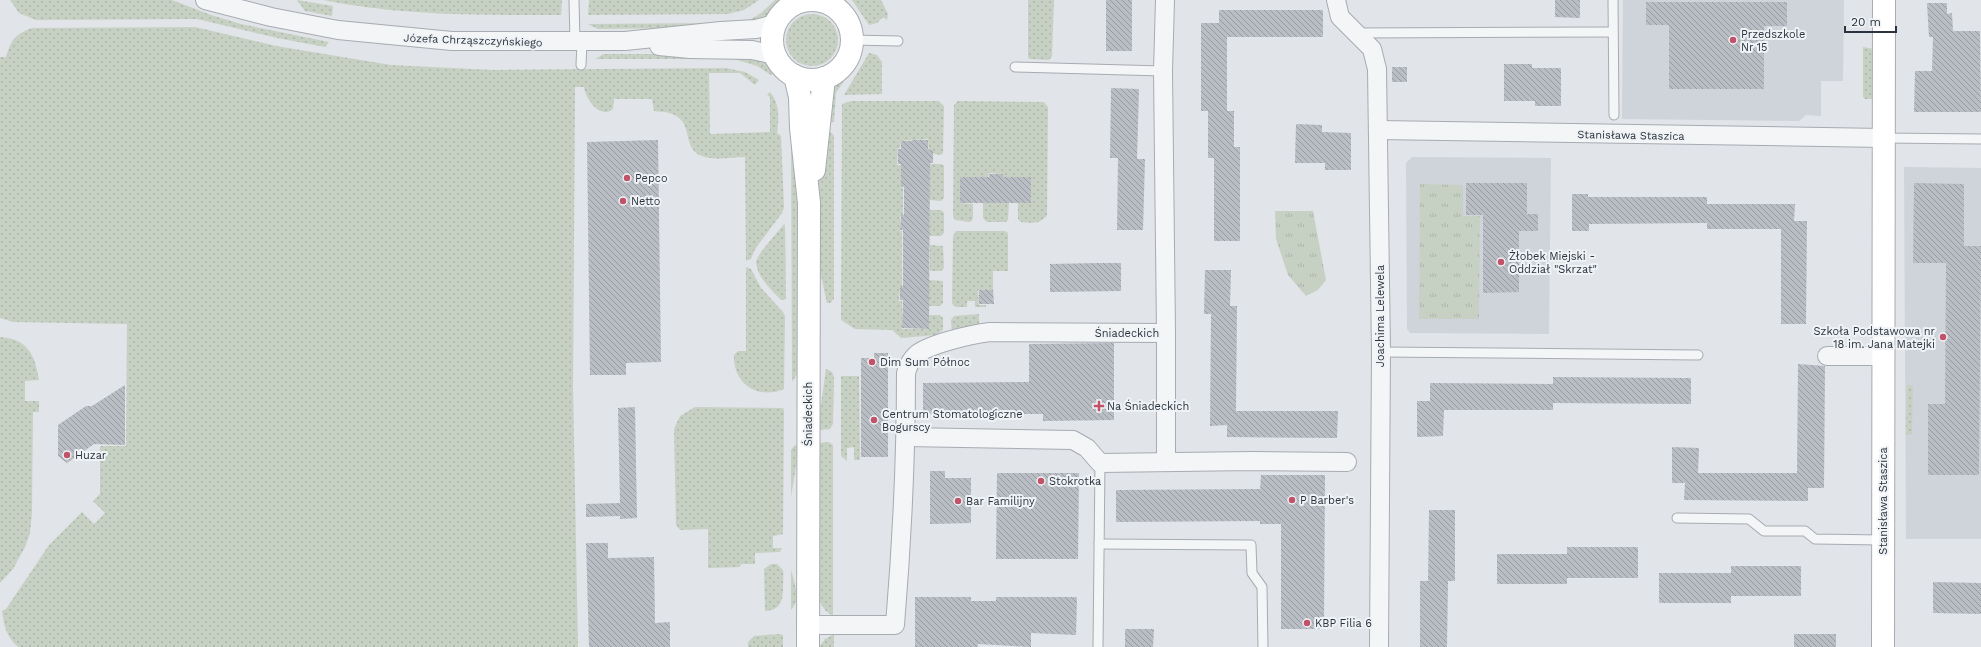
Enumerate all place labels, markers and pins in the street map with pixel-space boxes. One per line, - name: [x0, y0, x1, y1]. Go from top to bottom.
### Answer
- place label: Przedszkole Nr 15: [1741, 28, 1805, 54]
- marker: Przedszkole Nr 15: [1728, 35, 1738, 45]
- place label: Pepco: [635, 172, 668, 185]
- marker: Pepco: [622, 173, 632, 183]
- place label: Netto: [631, 195, 660, 208]
- marker: Netto: [618, 196, 628, 206]
- place label: Żłobek Miejski - Oddział "Skrzat": [1509, 249, 1597, 276]
- marker: Żłobek Miejski - Oddział "Skrzat": [1496, 257, 1506, 267]
- place label: Szkoła Podstawowa nr 18 im. Jana Matejki: [1814, 325, 1936, 351]
- marker: Szkoła Podstawowa nr 18 im. Jana Matejki: [1938, 332, 1948, 342]
- place label: Dim Sum Północ: [880, 356, 970, 369]
- marker: Dim Sum Północ: [867, 357, 877, 367]
- place label: Na Śniadeckich: [1107, 399, 1189, 413]
- marker: Na Śniadeckich: [1094, 401, 1104, 411]
- place label: Centrum Stomatologiczne Bogurscy: [882, 408, 1023, 434]
- marker: Centrum Stomatologiczne Bogurscy: [869, 415, 879, 425]
- place label: Huzar: [75, 449, 107, 462]
- marker: Huzar: [62, 450, 72, 460]
- place label: Stokrotka: [1049, 475, 1101, 488]
- marker: Stokrotka: [1036, 476, 1046, 486]
- place label: P Barber's: [1300, 494, 1354, 507]
- place label: Bar Familijny: [966, 495, 1035, 508]
- marker: P Barber's: [1287, 495, 1297, 505]
- marker: Bar Familijny: [953, 496, 963, 506]
- place label: KBP Filia 6: [1315, 617, 1372, 630]
- marker: KBP Filia 6: [1302, 618, 1312, 628]

